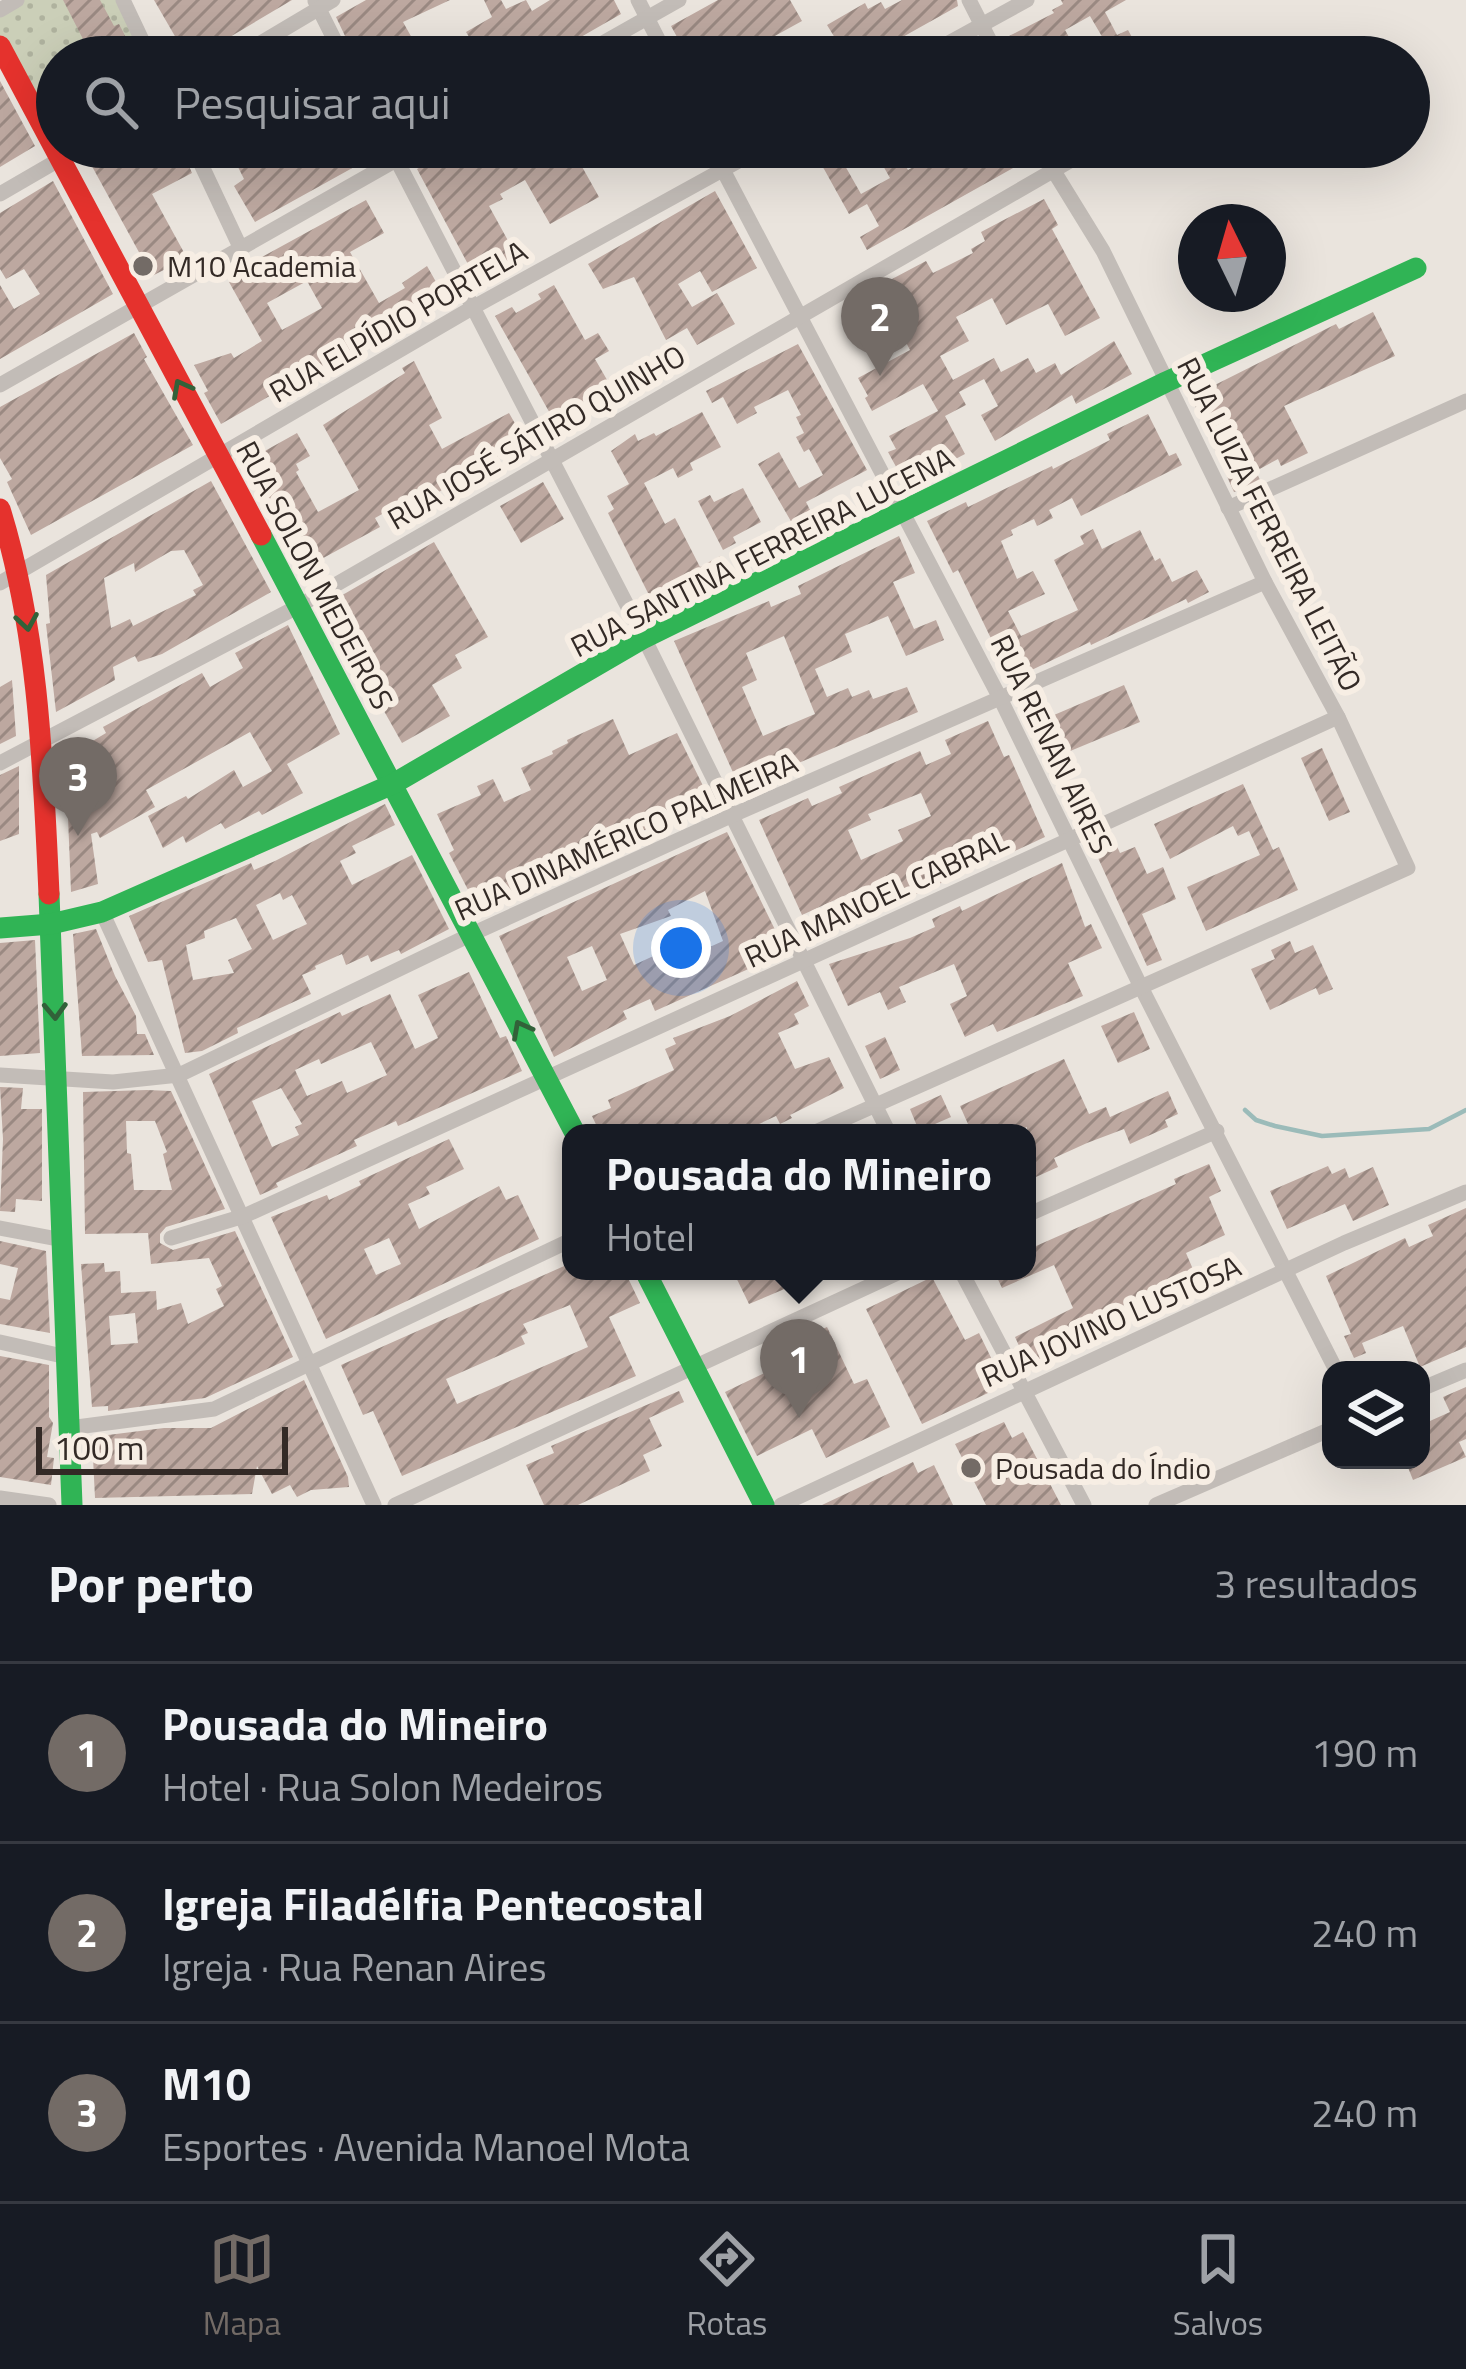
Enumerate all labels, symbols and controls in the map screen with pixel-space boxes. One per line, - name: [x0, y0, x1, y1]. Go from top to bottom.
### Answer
- search box: [36, 36, 1430, 168]
- text: Pesquisar aqui: [174, 68, 450, 136]
- icon: search: [78, 69, 144, 135]
- north arrow: [1178, 204, 1286, 312]
- street label: RUA ELPÍDIO PORTELA: [260, 228, 536, 414]
- place label: M10 Academia: [167, 243, 356, 289]
- marker: M10 Academia: [130, 253, 156, 279]
- pin: 2: [841, 277, 919, 376]
- street label: RUA JOSÉ SÁTIRO QUINHO: [378, 333, 694, 541]
- street label: RUA LUIZA FERREIRA LEITÃO: [1166, 349, 1374, 699]
- one-way arrow: [172, 379, 195, 400]
- street label: RUA SOLON MEDEIROS: [225, 433, 405, 717]
- street label: RUA SANTINA FERREIRA LUCENA: [562, 435, 962, 669]
- one-way arrow: [13, 613, 39, 632]
- street label: RUA RENAN AIRES: [979, 627, 1125, 861]
- pin: 3: [39, 737, 117, 836]
- street label: RUA DINAMÉRICO PALMEIRA: [447, 739, 805, 933]
- street label: RUA MANOEL CABRAL: [737, 817, 1015, 979]
- your location: [651, 918, 711, 978]
- one-way arrow: [42, 1002, 68, 1021]
- one-way arrow: [512, 1020, 535, 1042]
- popup: [562, 1124, 1036, 1280]
- text: Pousada do Mineiro: [606, 1139, 992, 1207]
- text: Hotel: [606, 1207, 695, 1266]
- street label: RUA JOVINO LUSTOSA: [974, 1243, 1248, 1399]
- pin: 1: [760, 1319, 838, 1418]
- map controls: [1322, 1361, 1430, 1469]
- button: layers: [1322, 1361, 1430, 1469]
- scale bar: [36, 1421, 288, 1474]
- text: 100 m: [54, 1423, 144, 1473]
- place label: Pousada do Índio: [995, 1445, 1211, 1491]
- marker: Pousada do Índio: [958, 1455, 984, 1481]
- text: Por perto: [48, 1544, 254, 1622]
- text: 3 resultados: [1214, 1554, 1418, 1613]
- text: Pousada do Mineiro: [162, 1689, 548, 1757]
- text: 1: [76, 1723, 98, 1782]
- text: 190 m: [1311, 1723, 1418, 1782]
- text: Hotel · Rua Solon Medeiros: [162, 1757, 603, 1816]
- text: Igreja Filadélfia Pentecostal: [162, 1869, 704, 1937]
- text: 2: [76, 1903, 98, 1962]
- text: 240 m: [1311, 1903, 1418, 1962]
- text: Igreja · Rua Renan Aires: [162, 1937, 547, 1996]
- text: M10: [162, 2049, 251, 2117]
- text: 3: [76, 2083, 98, 2142]
- text: 240 m: [1311, 2083, 1418, 2142]
- text: Esportes · Avenida Manoel Mota: [162, 2117, 690, 2176]
- tab: Mapa: [203, 2226, 281, 2348]
- tab: Rotas: [686, 2226, 767, 2348]
- tab: Salvos: [1173, 2226, 1263, 2348]

